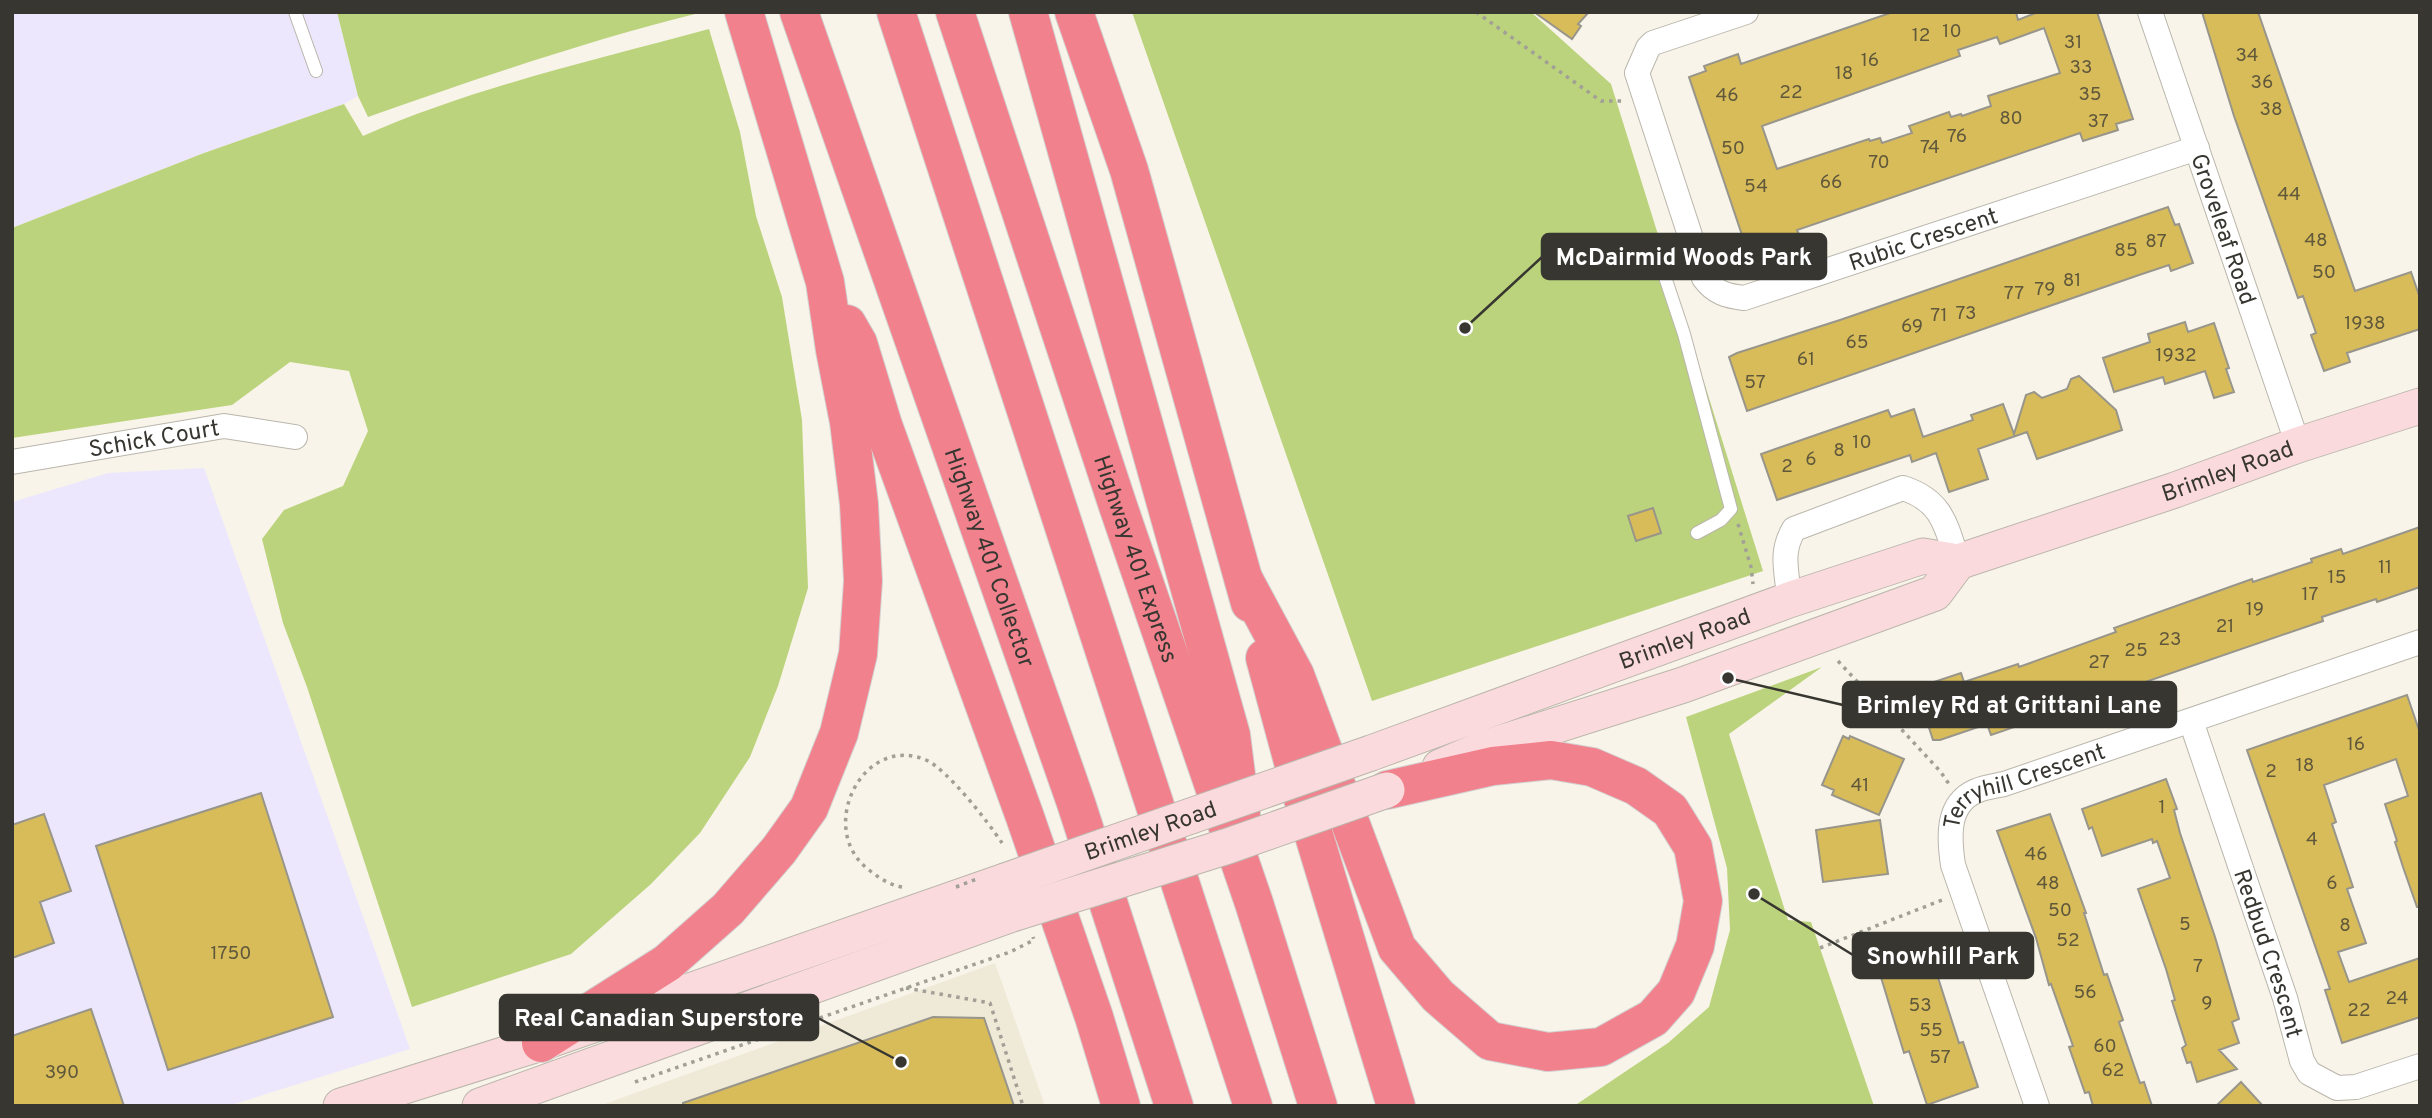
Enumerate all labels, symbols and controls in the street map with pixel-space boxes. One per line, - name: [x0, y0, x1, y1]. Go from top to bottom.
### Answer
- house number: 10: [1942, 20, 1962, 44]
- house number: 12: [1912, 24, 1930, 48]
- house number: 31: [2064, 31, 2082, 55]
- house number: 34: [2235, 44, 2259, 68]
- house number: 16: [1861, 49, 1879, 73]
- house number: 33: [2070, 56, 2092, 80]
- house number: 18: [1835, 62, 1853, 86]
- house number: 36: [2251, 71, 2273, 95]
- house number: 22: [1779, 81, 1803, 105]
- house number: 35: [2078, 83, 2102, 107]
- house number: 46: [1715, 84, 1739, 108]
- house number: 38: [2259, 98, 2283, 122]
- house number: 80: [1999, 107, 2023, 131]
- house number: 37: [2087, 110, 2109, 134]
- house number: 76: [1947, 125, 1967, 149]
- house number: 74: [1920, 136, 1940, 160]
- house number: 50: [1721, 137, 1745, 161]
- street label: Groveleaf Road: [2182, 150, 2261, 309]
- house number: 70: [1868, 151, 1890, 175]
- house number: 66: [1820, 171, 1842, 195]
- house number: 54: [1744, 175, 1768, 199]
- house number: 44: [2277, 183, 2301, 207]
- street label: Rubic Crescent: [1846, 203, 2002, 279]
- house number: 48: [2304, 229, 2328, 253]
- house number: 87: [2145, 230, 2167, 254]
- callout: McDairmid Woods Park: [1542, 234, 1826, 279]
- house number: 85: [2114, 239, 2138, 263]
- text: McDairmid Woods Park: [1556, 244, 1812, 274]
- house number: 50: [2312, 261, 2336, 285]
- house number: 81: [2063, 269, 2081, 293]
- house number: 79: [2034, 278, 2056, 302]
- house number: 77: [2004, 282, 2024, 306]
- house number: 73: [1955, 302, 1977, 326]
- house number: 71: [1930, 304, 1948, 328]
- house number: 1938: [2344, 312, 2386, 336]
- house number: 69: [1901, 315, 1923, 339]
- house number: 65: [1845, 331, 1869, 355]
- house number: 1932: [2155, 344, 2197, 368]
- house number: 61: [1797, 348, 1815, 372]
- house number: 57: [1744, 371, 1766, 395]
- street label: Schick Court: [87, 415, 222, 466]
- house number: 10: [1852, 431, 1872, 455]
- street label: Brimley Road: [2159, 436, 2298, 510]
- house number: 8: [1833, 439, 1845, 463]
- street label: Highway 401 Collector: [936, 445, 1040, 672]
- house number: 6: [1805, 448, 1817, 472]
- street label: Highway 401 Express: [1085, 452, 1183, 667]
- house number: 2: [1781, 455, 1793, 479]
- house number: 11: [2378, 556, 2392, 580]
- house number: 15: [2328, 566, 2346, 590]
- house number: 17: [2302, 583, 2319, 607]
- house number: 19: [2246, 598, 2264, 622]
- street label: Brimley Road: [1616, 603, 1755, 678]
- house number: 21: [2216, 615, 2234, 639]
- house number: 23: [2158, 628, 2182, 652]
- house number: 25: [2124, 639, 2148, 663]
- house number: 27: [2088, 651, 2110, 675]
- callout: Brimley Rd at Grittani Lane: [1843, 682, 2176, 727]
- text: Brimley Rd at Grittani Lane: [1856, 692, 2162, 722]
- house number: 16: [2347, 733, 2365, 757]
- street label: Terryhill Crescent: [1939, 738, 2110, 831]
- house number: 18: [2296, 754, 2314, 778]
- house number: 2: [2265, 760, 2277, 784]
- house number: 41: [1851, 774, 1869, 798]
- street label: Brimley Road: [1081, 796, 1221, 869]
- house number: 1: [2158, 796, 2166, 820]
- house number: 4: [2306, 828, 2318, 852]
- house number: 46: [2024, 843, 2048, 867]
- street label: Redbud Crescent: [2225, 866, 2307, 1042]
- house number: 48: [2036, 872, 2060, 896]
- house number: 6: [2326, 872, 2338, 896]
- house number: 50: [2048, 899, 2072, 923]
- house number: 5: [2179, 913, 2191, 937]
- house number: 8: [2339, 914, 2351, 938]
- house number: 52: [2056, 929, 2080, 953]
- callout: Snowhill Park: [1853, 933, 2033, 978]
- house number: 1750: [211, 942, 251, 966]
- text: Snowhill Park: [1867, 943, 2019, 973]
- house number: 7: [2193, 955, 2203, 979]
- house number: 56: [2073, 981, 2097, 1005]
- house number: 24: [2385, 987, 2409, 1011]
- house number: 9: [2201, 992, 2213, 1016]
- house number: 53: [1908, 994, 1932, 1018]
- callout: Real Canadian Superstore: [500, 995, 818, 1040]
- house number: 22: [2347, 999, 2371, 1023]
- text: Real Canadian Superstore: [514, 1005, 804, 1035]
- house number: 55: [1919, 1019, 1943, 1043]
- house number: 60: [2093, 1035, 2117, 1059]
- house number: 57: [1929, 1046, 1951, 1070]
- house number: 62: [2102, 1059, 2124, 1083]
- house number: 390: [45, 1061, 79, 1085]

